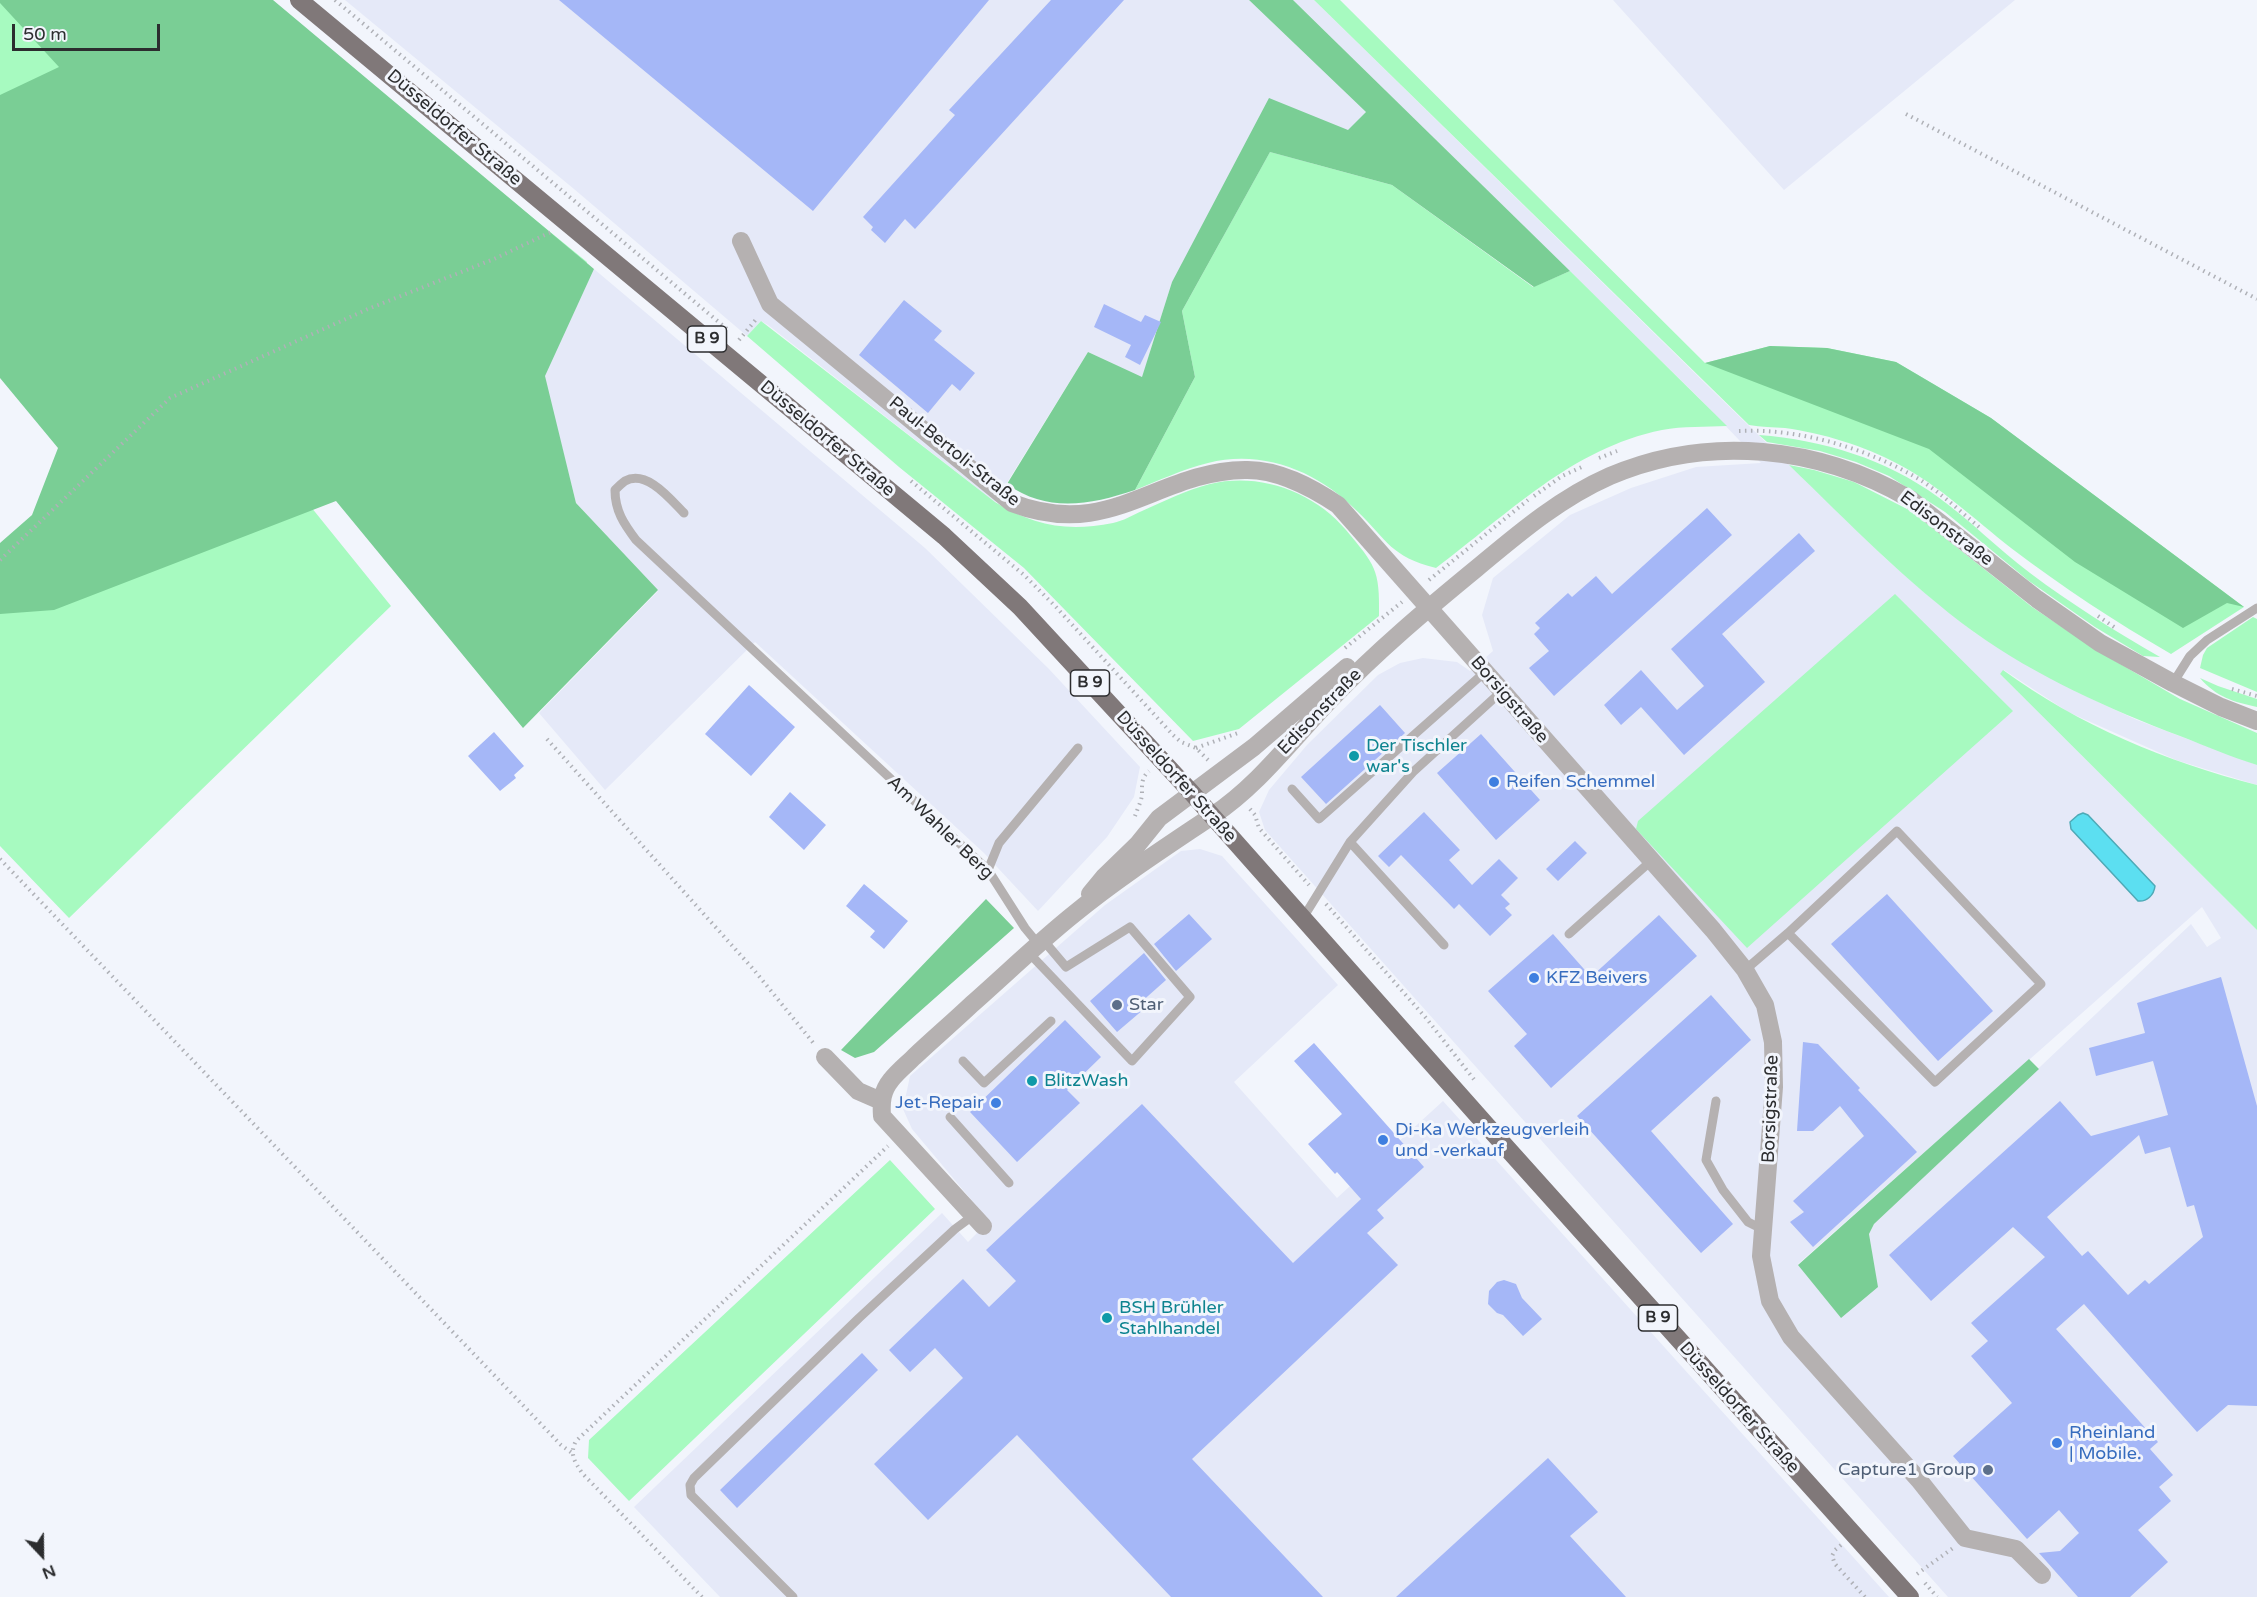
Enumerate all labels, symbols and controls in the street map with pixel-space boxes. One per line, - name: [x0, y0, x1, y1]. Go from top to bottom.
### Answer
- scale bar: [15, 12, 164, 50]
- text: 50 m: [23, 23, 67, 45]
- street label: Düsseldorfer Straße: [382, 65, 526, 191]
- road number: B 9: [688, 326, 726, 352]
- street label: Düsseldorfer Straße: [755, 376, 899, 502]
- street label: Paul-Bertoli-Straße: [884, 393, 1024, 511]
- street label: Edisonstraße: [1895, 487, 1997, 571]
- street label: Borsigstraße: [1465, 652, 1553, 748]
- street label: Edisonstraße: [1274, 665, 1366, 759]
- road number: B 9: [1070, 670, 1110, 696]
- street label: Düsseldorfer Straße: [1111, 707, 1241, 847]
- place label: Der Tischler war's: [1366, 735, 1467, 777]
- marker: Der Tischler war's: [1347, 749, 1361, 763]
- place label: Reifen Schemmel: [1506, 771, 1655, 793]
- street label: Am Wahler Berg: [882, 772, 998, 884]
- marker: Reifen Schemmel: [1487, 775, 1501, 789]
- place label: KFZ Beivers: [1546, 967, 1647, 989]
- marker: KFZ Beivers: [1527, 971, 1541, 985]
- place label: Star: [1129, 994, 1164, 1016]
- marker: Star: [1110, 998, 1124, 1012]
- street label: Borsigstraße: [1758, 1055, 1784, 1163]
- place label: BlitzWash: [1044, 1070, 1128, 1092]
- marker: BlitzWash: [1025, 1074, 1039, 1088]
- place label: Jet-Repair: [895, 1092, 984, 1114]
- marker: Jet-Repair: [989, 1096, 1003, 1110]
- place label: Di-Ka Werkzeugverleih und -verkauf: [1395, 1119, 1589, 1162]
- marker: Di-Ka Werkzeugverleih und -verkauf: [1376, 1133, 1390, 1147]
- place label: BSH Brühler Stahlhandel: [1119, 1297, 1224, 1340]
- road number: B 9: [1638, 1305, 1678, 1331]
- marker: BSH Brühler Stahlhandel: [1100, 1311, 1114, 1325]
- street label: Düsseldorfer Straße: [1674, 1338, 1804, 1478]
- place label: Rheinland | Mobile.: [2069, 1422, 2155, 1464]
- marker: Rheinland | Mobile.: [2050, 1436, 2064, 1450]
- place label: Capture1 Group: [1838, 1459, 1976, 1481]
- marker: Capture1 Group: [1981, 1463, 1995, 1477]
- north arrow: [12, 1525, 72, 1585]
- text: N: [39, 1560, 58, 1583]

